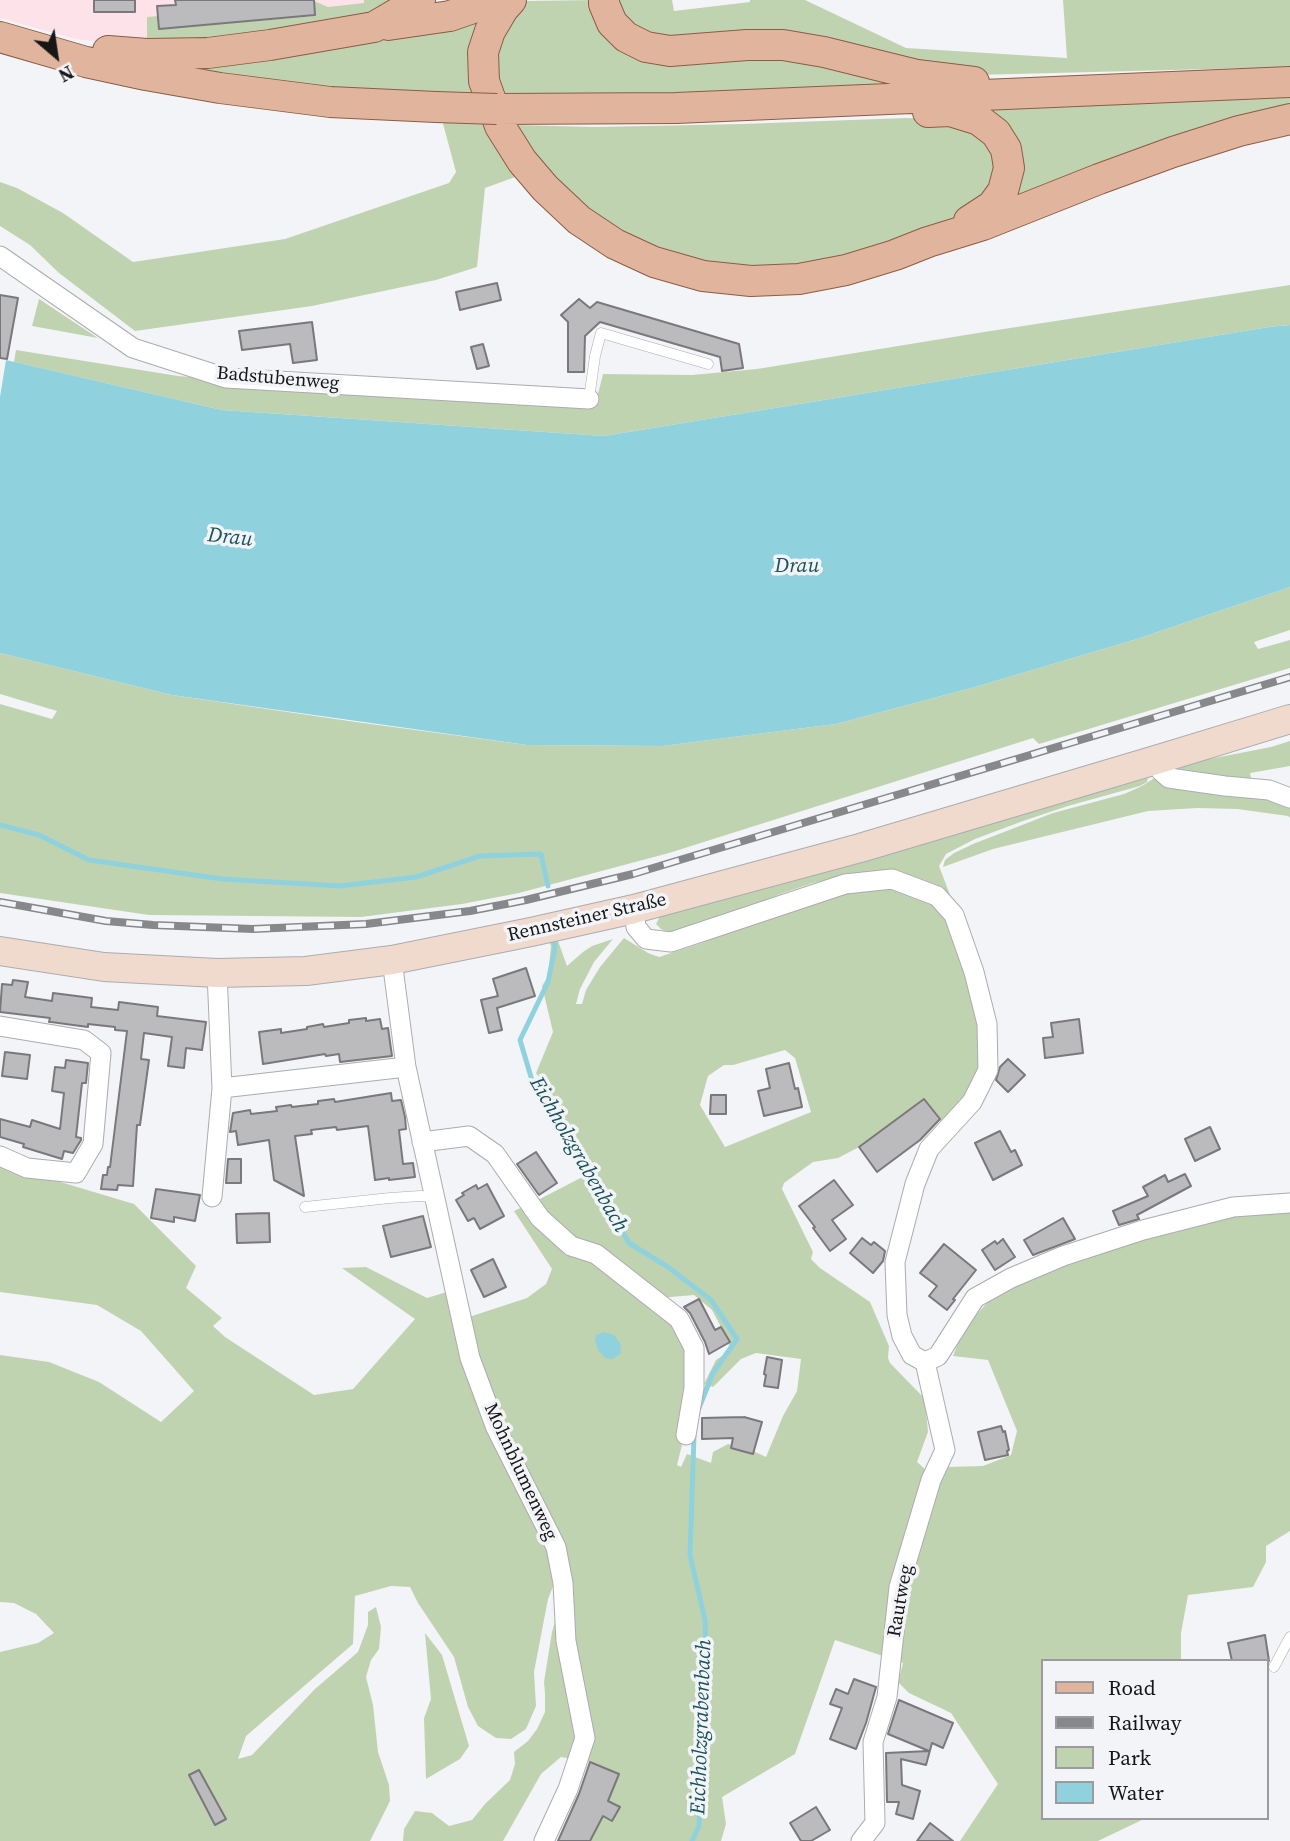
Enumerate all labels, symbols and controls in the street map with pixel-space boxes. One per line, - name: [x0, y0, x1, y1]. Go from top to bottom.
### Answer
- north arrow: [21, 21, 91, 91]
- text: N: [54, 60, 79, 89]
- street label: Badstubenweg: [216, 362, 340, 396]
- water label: Drau: [206, 523, 254, 553]
- water label: Drau: [774, 554, 820, 580]
- street label: Rennsteiner Straße: [505, 889, 669, 947]
- water label: Eichholzgrabenbach: [523, 1073, 633, 1237]
- street label: Mohnblumenweg: [478, 1400, 562, 1544]
- street label: Rautweg: [883, 1563, 919, 1639]
- water label: Eichholzgrabenbach: [686, 1639, 718, 1815]
- legend: [1042, 1659, 1269, 1820]
- text: Road: [1108, 1673, 1156, 1702]
- text: Railway: [1108, 1708, 1182, 1737]
- text: Park: [1108, 1743, 1151, 1772]
- text: Water: [1108, 1778, 1164, 1807]

